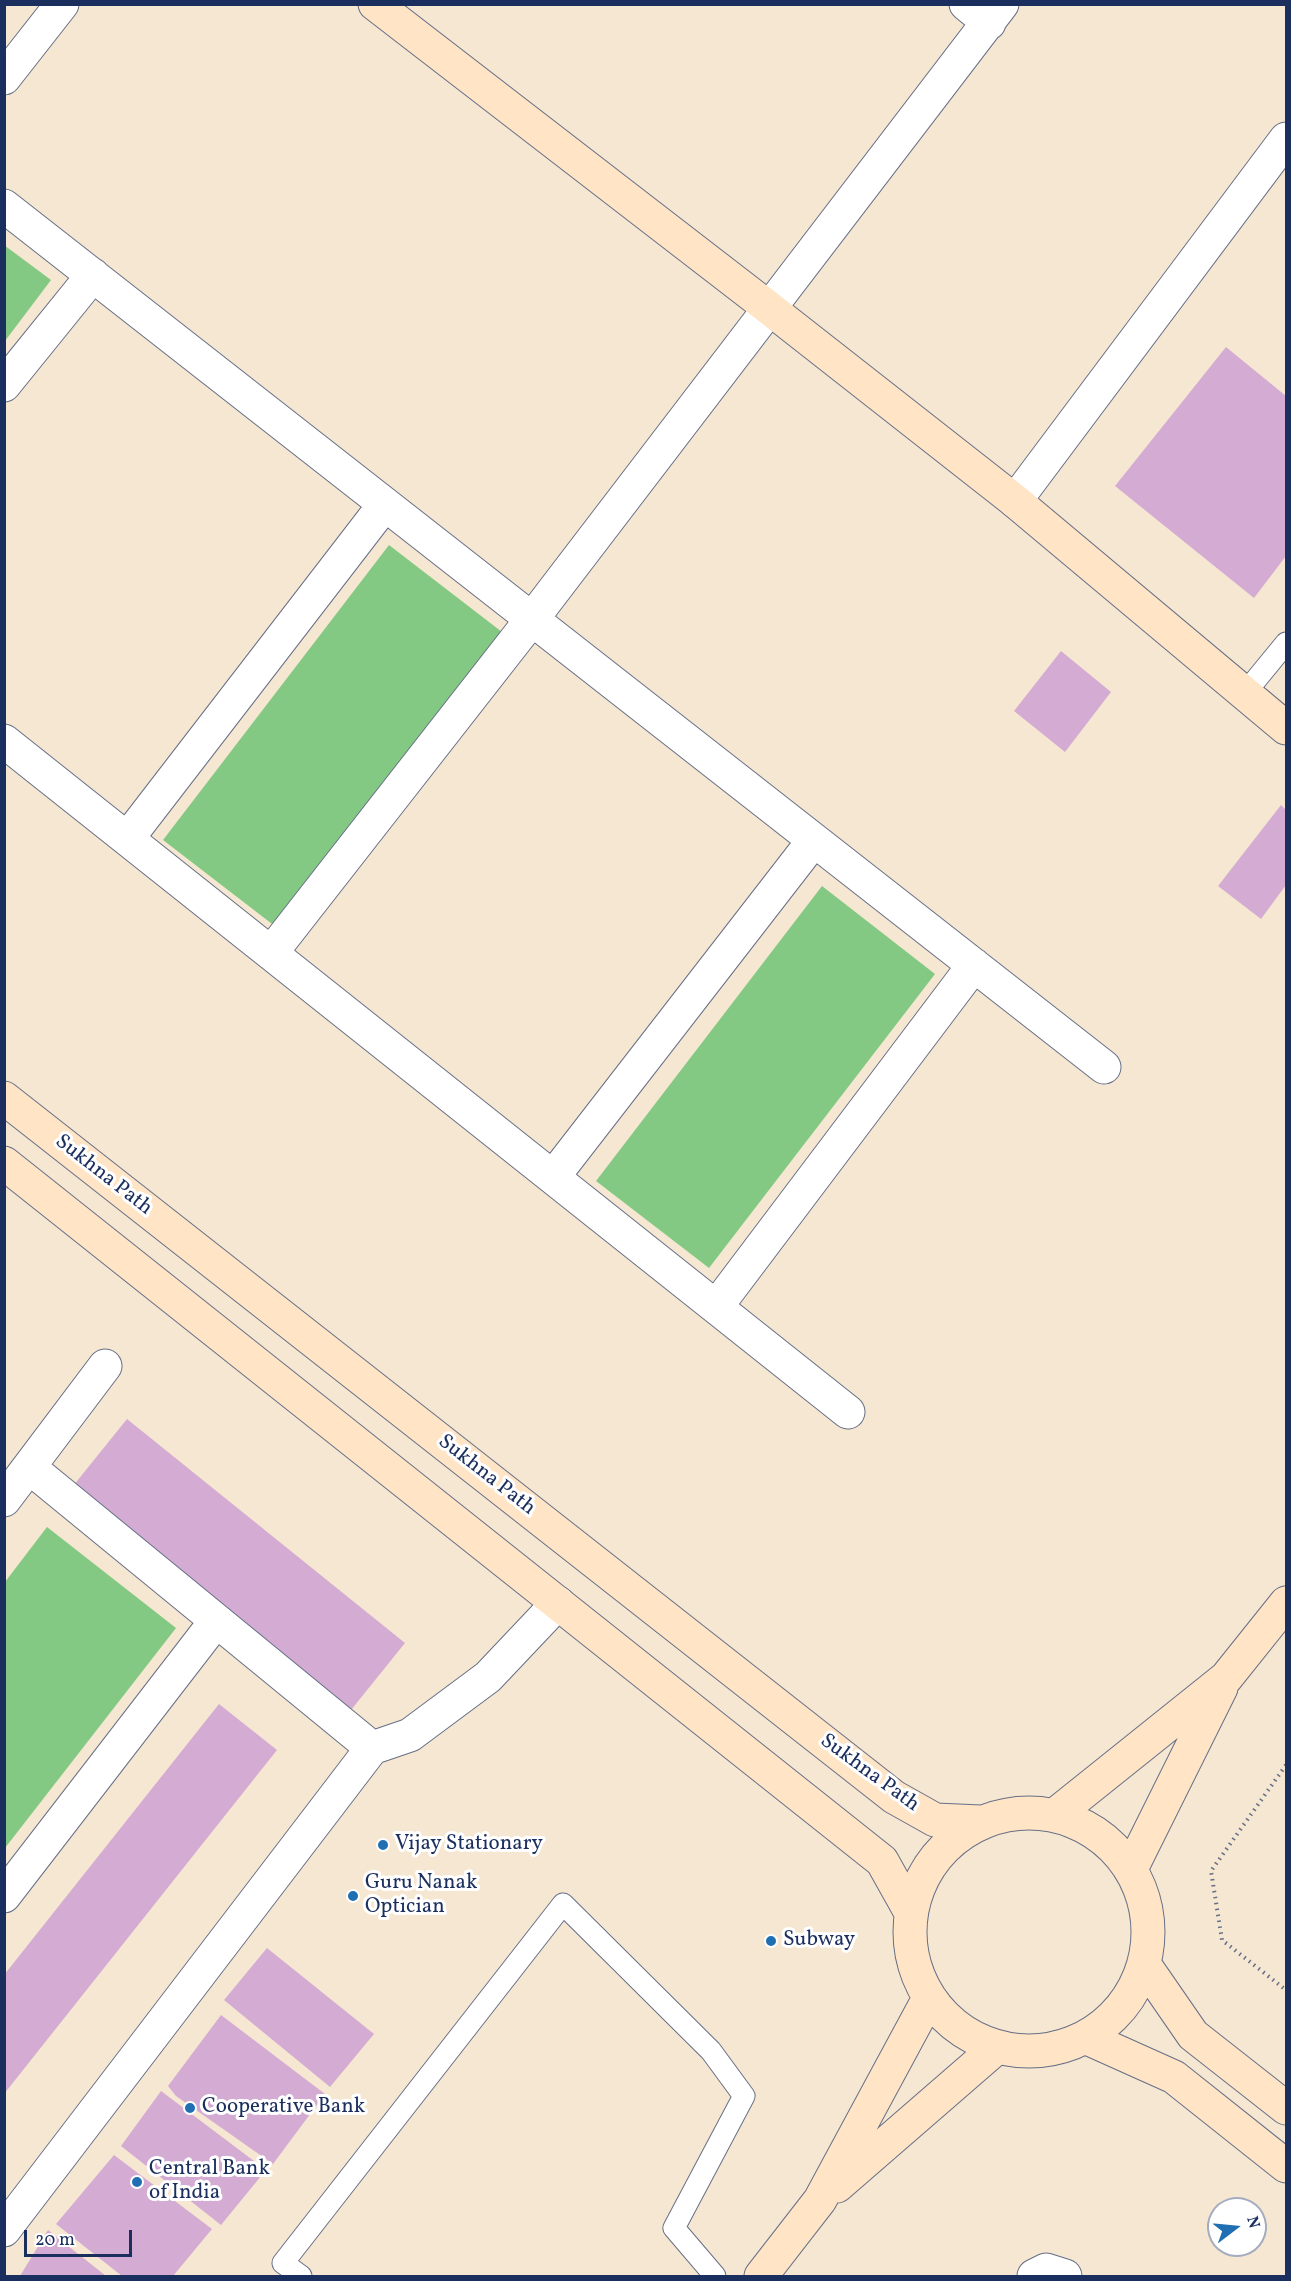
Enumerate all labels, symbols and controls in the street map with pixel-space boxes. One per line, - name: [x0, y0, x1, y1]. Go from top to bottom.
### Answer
- street label: Sukhna Path: [49, 1130, 157, 1222]
- street label: Sukhna Path: [432, 1430, 540, 1522]
- street label: Sukhna Path: [814, 1729, 924, 1819]
- place label: Vijay Stationary: [395, 1832, 543, 1858]
- marker: Vijay Stationary: [376, 1838, 390, 1852]
- place label: Guru Nanak Optician: [365, 1871, 478, 1921]
- marker: Guru Nanak Optician: [346, 1889, 360, 1903]
- place label: Subway: [783, 1928, 855, 1954]
- marker: Subway: [764, 1934, 778, 1948]
- place label: Cooperative Bank: [202, 2095, 365, 2121]
- marker: Cooperative Bank: [183, 2101, 197, 2115]
- place label: Central Bank of India: [149, 2157, 270, 2207]
- marker: Central Bank of India: [130, 2175, 144, 2189]
- north arrow: [1207, 2197, 1267, 2257]
- text: N: [1240, 2214, 1265, 2231]
- scale bar: [27, 2218, 135, 2256]
- text: 20 m: [35, 2228, 75, 2253]

